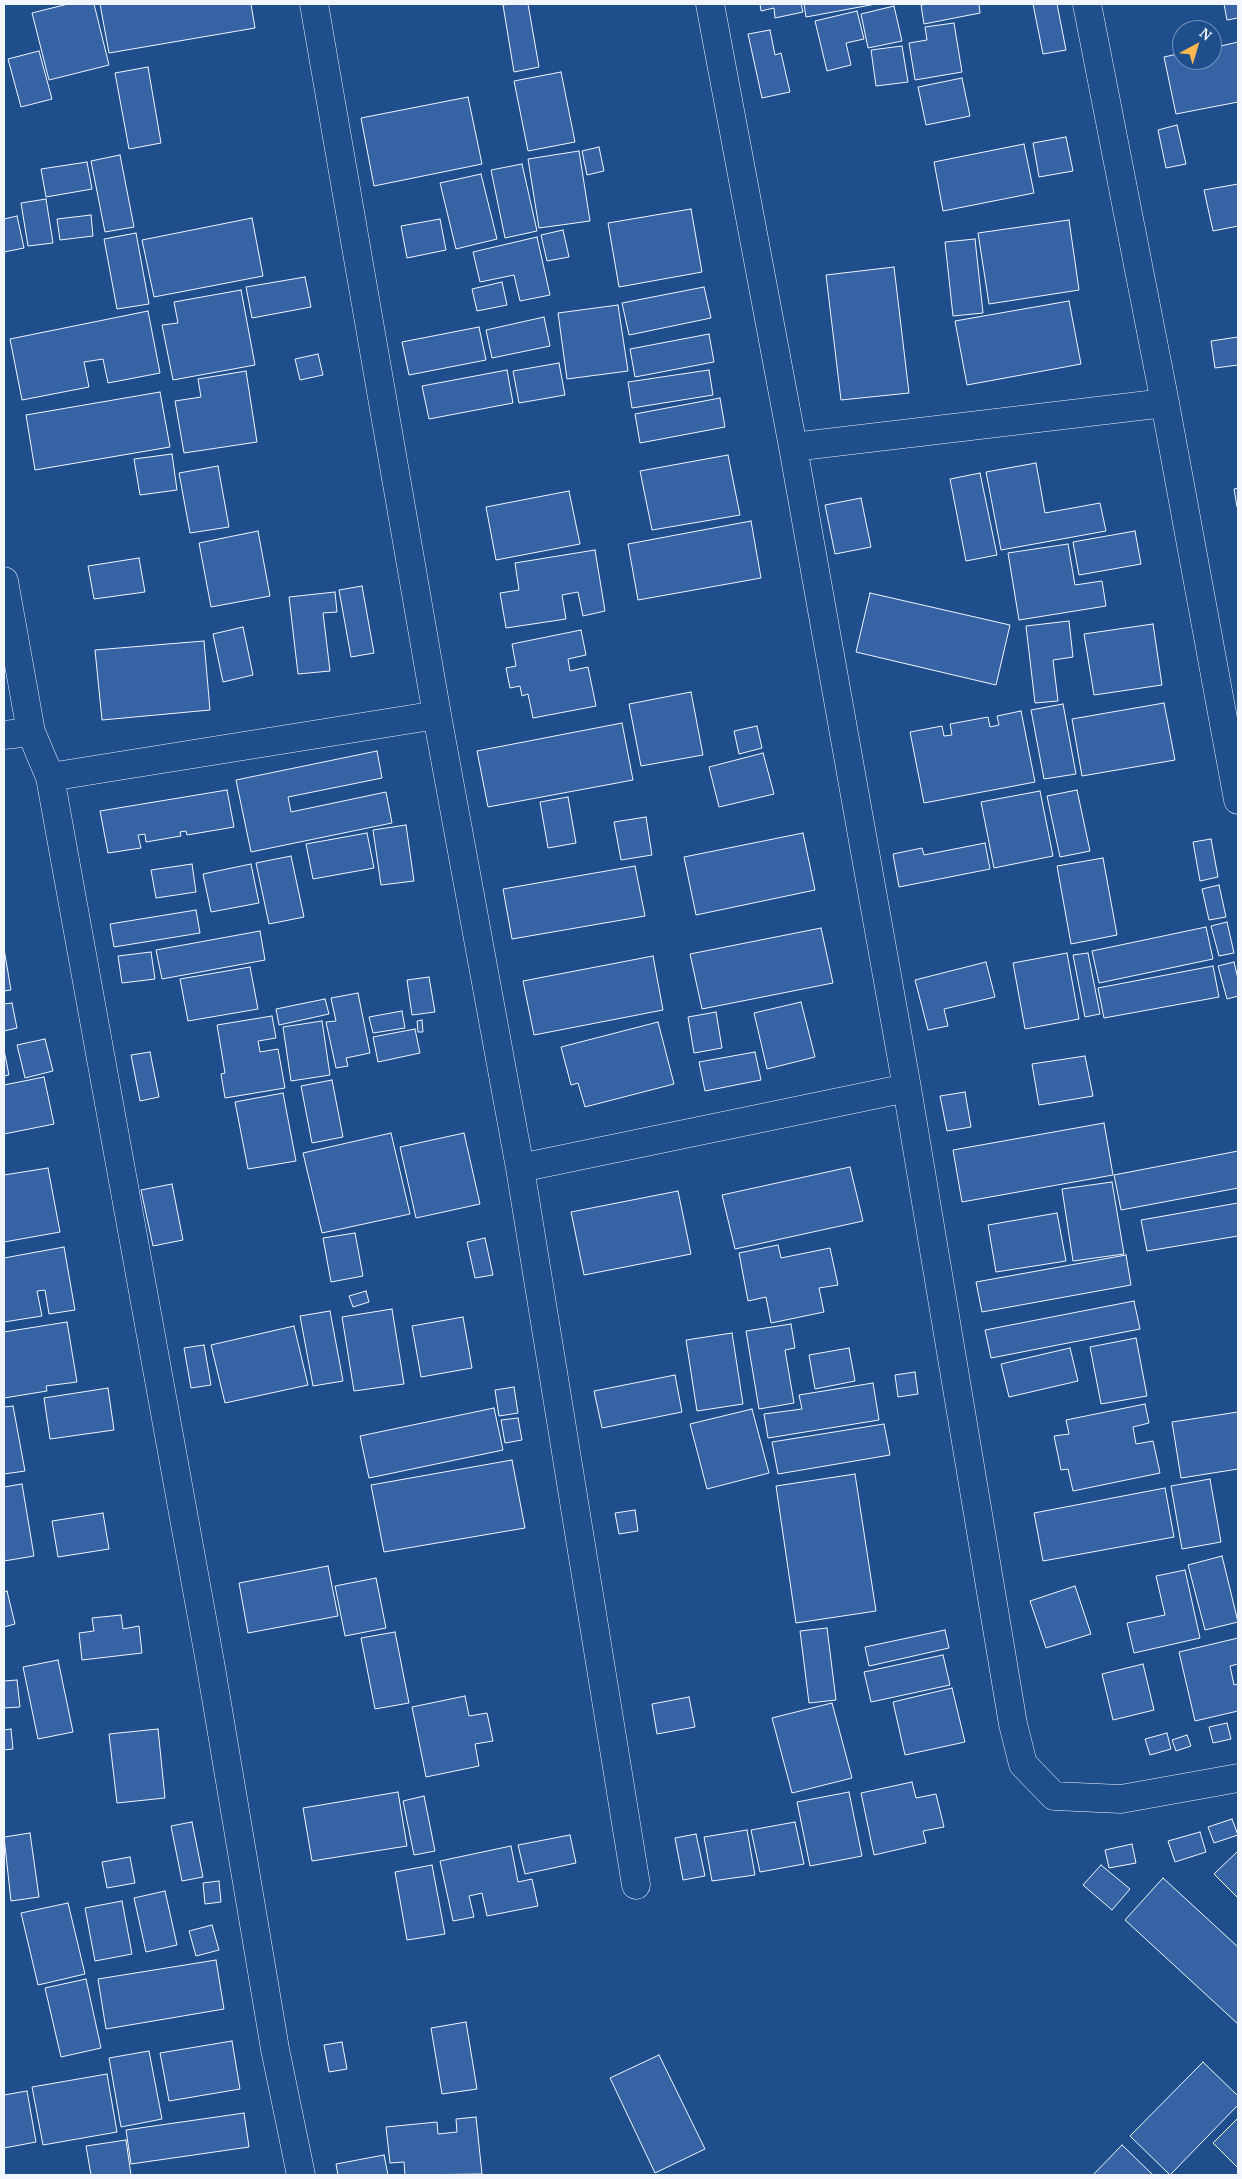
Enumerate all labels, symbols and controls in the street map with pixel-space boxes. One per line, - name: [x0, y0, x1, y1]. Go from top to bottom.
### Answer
- north arrow: [1172, 20, 1222, 70]
- text: N: [1196, 23, 1216, 44]

